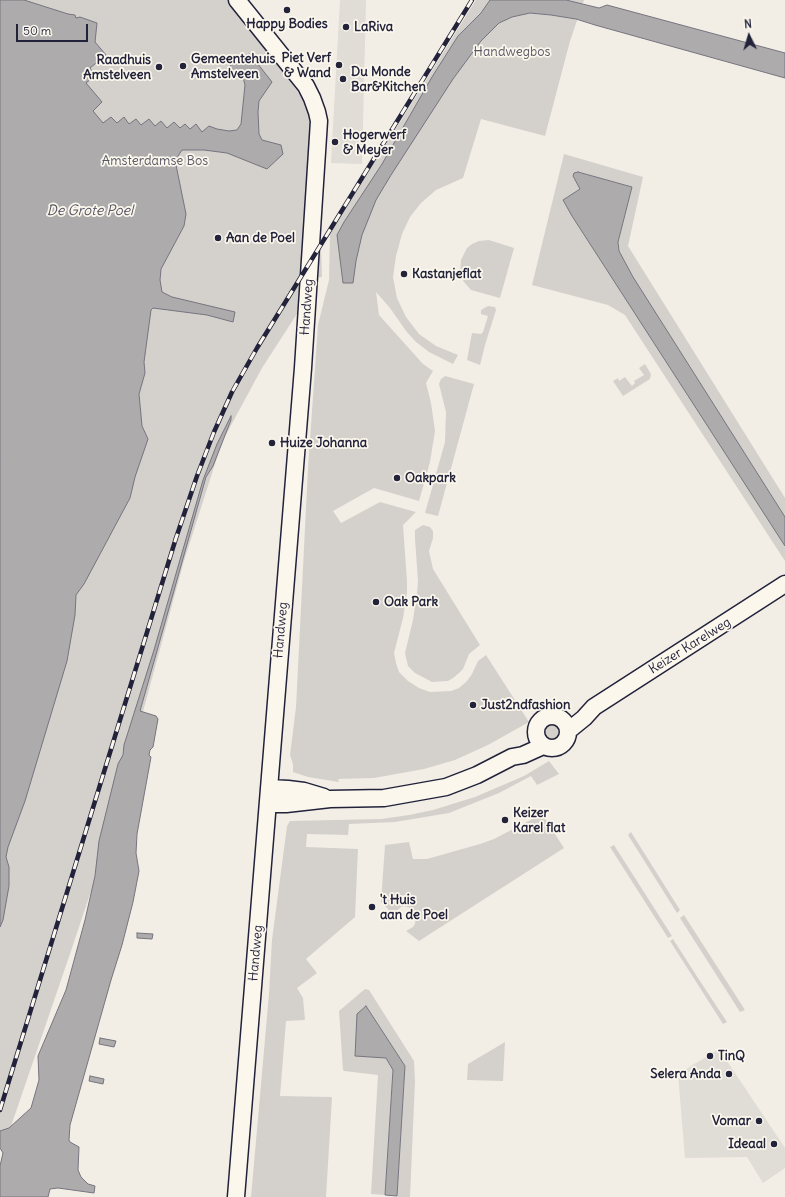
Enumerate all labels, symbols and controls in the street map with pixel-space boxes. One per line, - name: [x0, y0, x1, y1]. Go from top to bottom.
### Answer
- marker: Happy Bodies: [282, 5, 292, 15]
- scale bar: [18, 16, 90, 42]
- place label: Happy Bodies: [246, 16, 328, 32]
- north arrow: [729, 16, 769, 56]
- text: N: [744, 17, 752, 31]
- place label: LaRiva: [354, 19, 393, 35]
- marker: LaRiva: [341, 22, 351, 32]
- text: 50 m: [23, 23, 51, 38]
- park label: Handwegbos: [474, 44, 550, 60]
- place label: Piet Verf & Wand: [282, 50, 331, 81]
- place label: Gemeentehuis Amstelveen: [191, 51, 275, 82]
- place label: Raadhuis Amstelveen: [83, 52, 151, 83]
- marker: Piet Verf & Wand: [334, 60, 344, 70]
- marker: Gemeentehuis Amstelveen: [178, 61, 188, 71]
- marker: Raadhuis Amstelveen: [154, 62, 164, 72]
- place label: Du Monde Bar&Kitchen: [351, 64, 426, 95]
- marker: Du Monde Bar&Kitchen: [338, 74, 348, 84]
- place label: Hogerwerf & Meyer: [343, 127, 406, 158]
- marker: Hogerwerf & Meyer: [330, 137, 340, 147]
- park label: Amsterdamse Bos: [102, 153, 208, 169]
- water label: De Grote Poel: [47, 203, 133, 219]
- place label: Aan de Poel: [226, 230, 295, 246]
- marker: Aan de Poel: [213, 233, 223, 243]
- place label: Kastanjeflat: [412, 266, 481, 282]
- marker: Kastanjeflat: [399, 269, 409, 279]
- street label: Handweg: [297, 278, 317, 336]
- place label: Huize Johanna: [280, 435, 367, 451]
- marker: Huize Johanna: [267, 438, 277, 448]
- place label: Oakpark: [405, 470, 456, 486]
- marker: Oakpark: [392, 473, 402, 483]
- place label: Oak Park: [384, 594, 438, 610]
- marker: Oak Park: [371, 597, 381, 607]
- street label: Handweg: [271, 601, 291, 659]
- street label: Keizer Karelweg: [646, 615, 734, 677]
- place label: Just2ndfashion: [481, 697, 570, 713]
- marker: Just2ndfashion: [468, 700, 478, 710]
- place label: Keizer Karel flat: [513, 805, 565, 836]
- marker: Keizer Karel flat: [500, 815, 510, 825]
- place label: 't Huis aan de Poel: [380, 892, 448, 923]
- marker: 't Huis aan de Poel: [367, 902, 377, 912]
- street label: Handweg: [246, 924, 266, 982]
- place label: TinQ: [718, 1048, 745, 1064]
- marker: TinQ: [705, 1051, 715, 1061]
- place label: Selera Anda: [650, 1066, 721, 1082]
- marker: Selera Anda: [724, 1069, 734, 1079]
- place label: Vomar: [712, 1113, 751, 1129]
- marker: Vomar: [754, 1116, 764, 1126]
- place label: Ideaal: [728, 1136, 766, 1152]
- marker: Ideaal: [769, 1139, 779, 1149]

